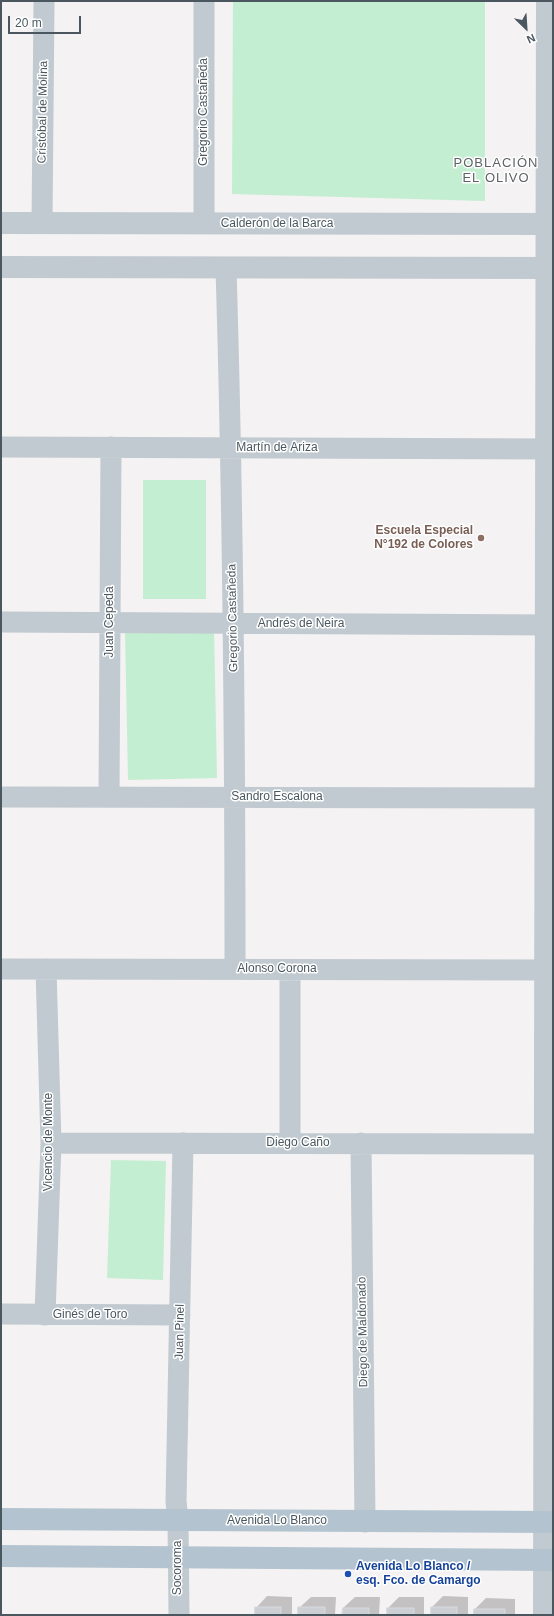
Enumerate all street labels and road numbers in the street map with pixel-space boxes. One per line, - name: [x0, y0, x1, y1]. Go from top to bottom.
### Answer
- street label: Gregorio Castañeda: [197, 58, 211, 166]
- street label: Cristóbal de Molina: [35, 61, 51, 163]
- street label: Calderón de la Barca: [221, 217, 333, 231]
- street label: Martín de Ariza: [236, 441, 318, 455]
- street label: Gregorio Castañeda: [225, 564, 241, 672]
- street label: Juan Cepeda: [103, 586, 117, 658]
- street label: Andrés de Neira: [258, 617, 344, 631]
- street label: Sandro Escalona: [231, 790, 323, 804]
- street label: Alonso Corona: [237, 962, 317, 976]
- street label: Vicencio de Monte: [42, 1093, 56, 1191]
- street label: Diego Caño: [266, 1136, 330, 1150]
- street label: Diego de Maldonado: [355, 1277, 371, 1387]
- street label: Juan Pinel: [172, 1304, 188, 1360]
- street label: Ginés de Toro: [53, 1308, 127, 1322]
- street label: Avenida Lo Blanco: [227, 1514, 327, 1528]
- street label: Socoroma: [171, 1541, 185, 1595]

